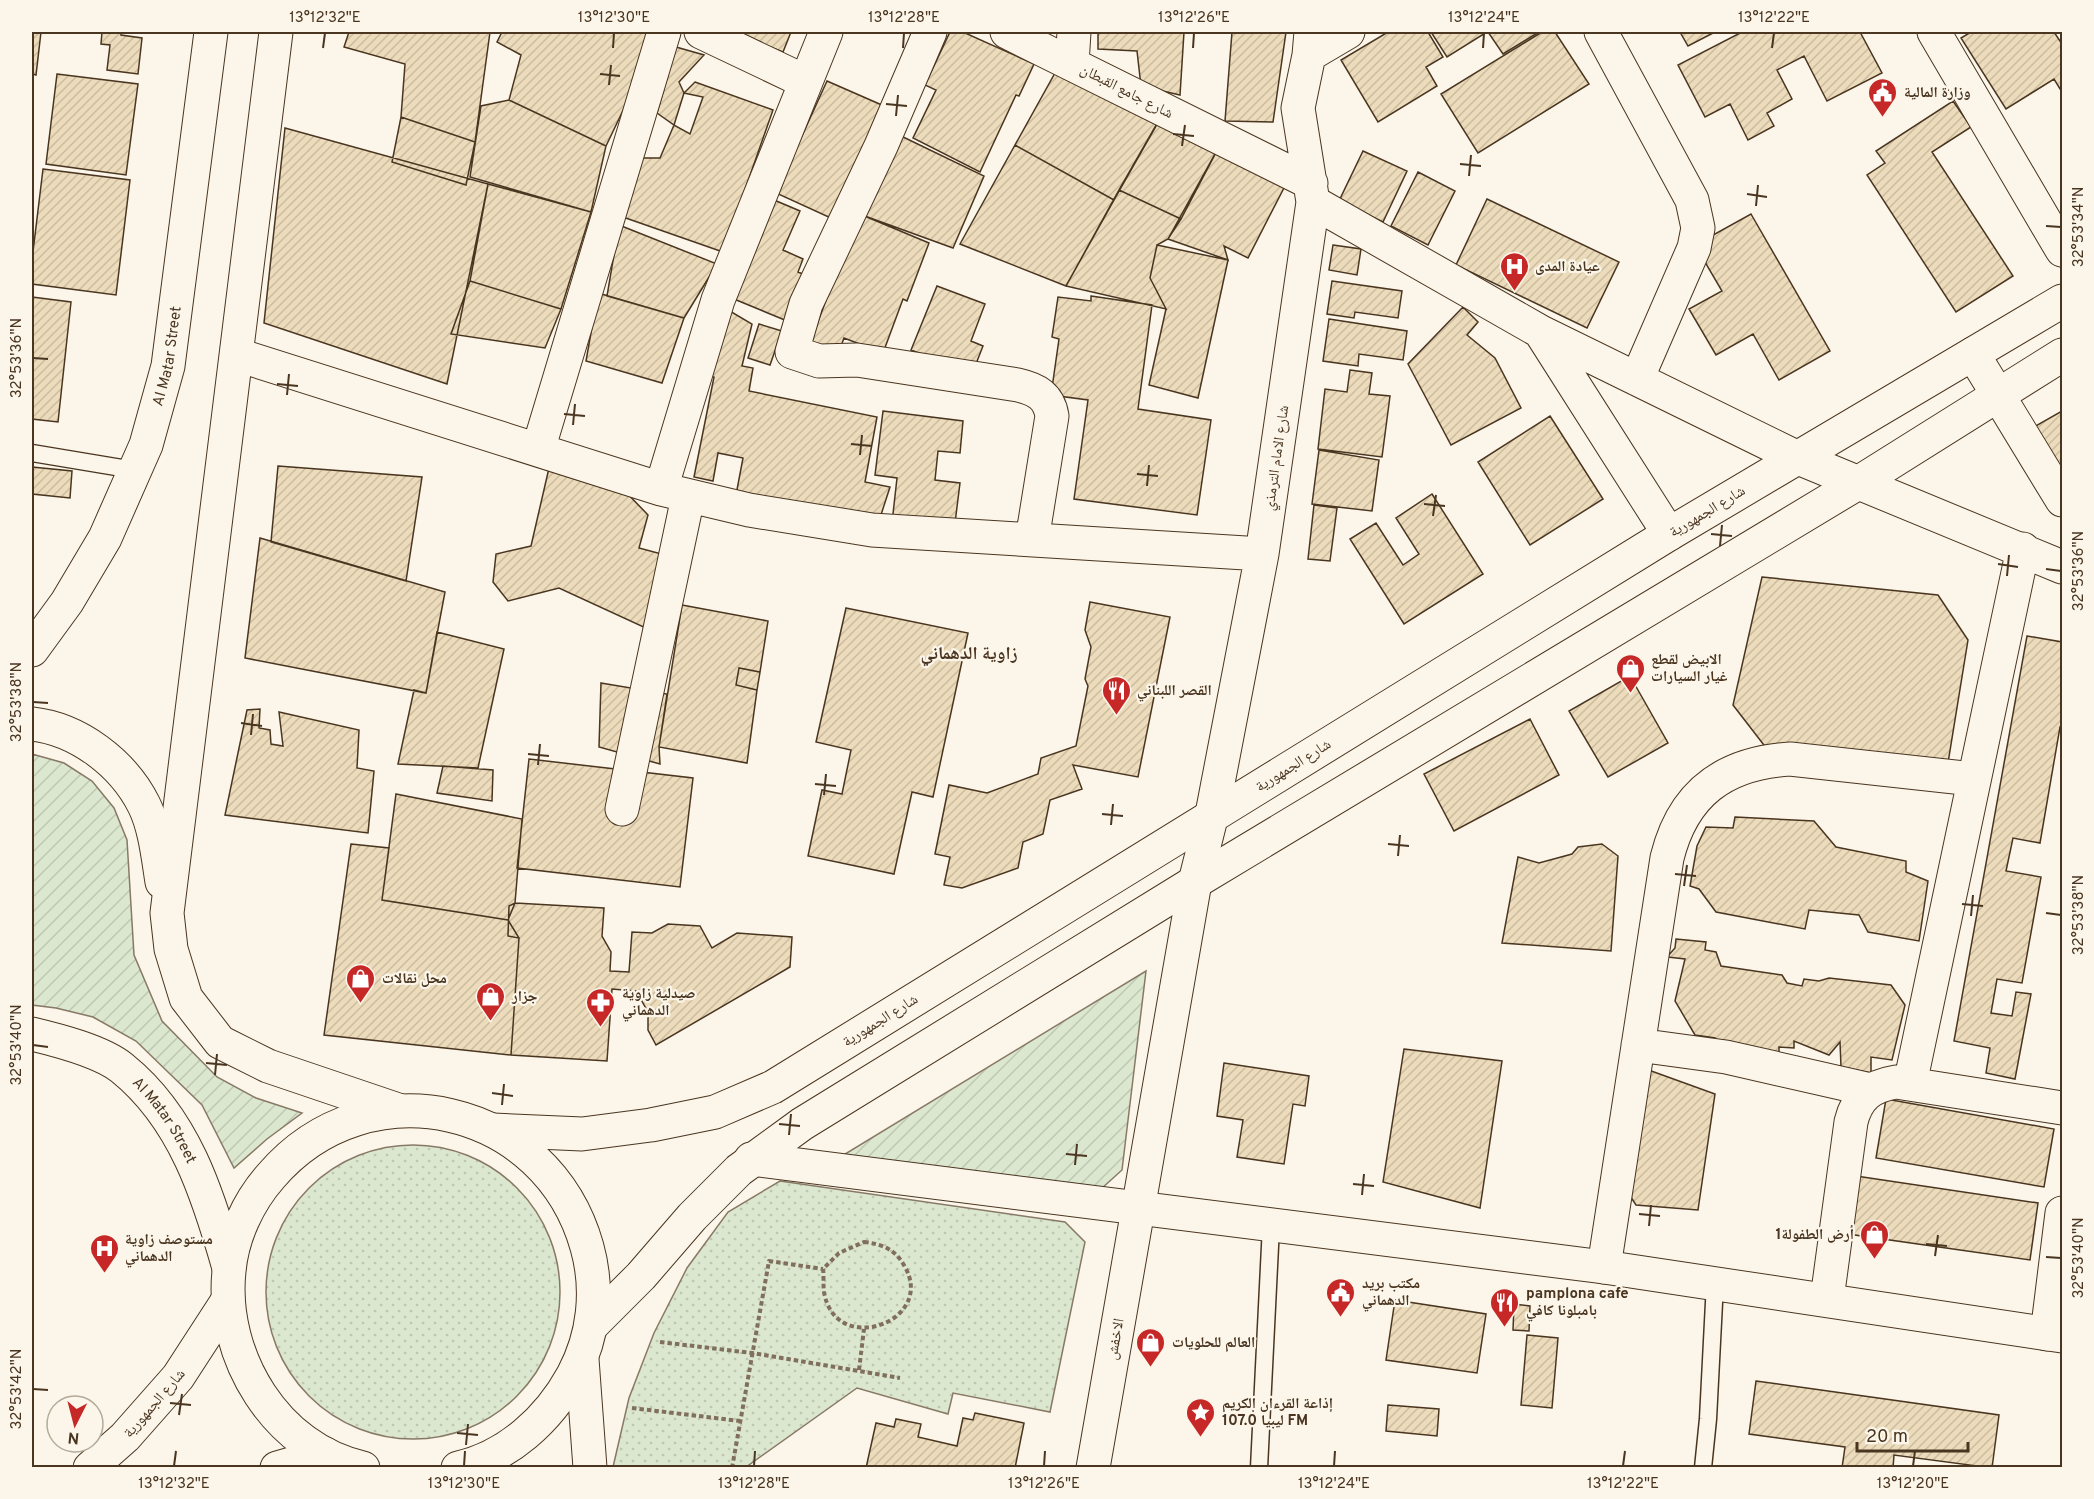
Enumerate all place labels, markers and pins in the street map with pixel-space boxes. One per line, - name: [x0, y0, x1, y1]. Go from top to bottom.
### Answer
- public building icon: وزارة المالية: [1867, 76, 1899, 118]
- place label: وزارة المالية: [1904, 84, 1971, 103]
- hospital icon: عيادة المدى: [1498, 250, 1530, 292]
- place label: عيادة المدى: [1535, 258, 1600, 277]
- place label: الابيض لقطع غيار السيارات: [1651, 651, 1728, 687]
- shop icon: الابيض لقطع غيار السيارات: [1614, 652, 1646, 694]
- restaurant icon: القصر اللبناني: [1100, 674, 1132, 716]
- place label: القصر اللبناني: [1137, 682, 1212, 702]
- shop icon: محل نقالات: [345, 962, 377, 1004]
- place label: محل نقالات: [382, 970, 447, 989]
- shop icon: جزار: [475, 980, 507, 1022]
- place label: صيدلية زاوية الدهماني: [622, 985, 696, 1022]
- pharmacy icon: صيدلية زاوية الدهماني: [585, 986, 617, 1028]
- place label: جزار: [511, 988, 538, 1007]
- shop icon: أرض الطفولة1: [1859, 1218, 1891, 1260]
- place label: أرض الطفولة1: [1776, 1225, 1854, 1245]
- place label: مستوصف زاوية الدهماني: [125, 1231, 213, 1268]
- hospital icon: مستوصف زاوية الدهماني: [88, 1232, 120, 1274]
- place label: مكتب بريد الدهماني: [1362, 1275, 1420, 1312]
- public building icon: مكتب بريد الدهماني: [1325, 1276, 1357, 1318]
- place label: pamplona cafe بامبلونا كافي: [1526, 1285, 1629, 1322]
- restaurant icon: pamplona cafe بامبلونا كافي: [1489, 1286, 1521, 1328]
- shop icon: العالم للحلويات: [1135, 1326, 1167, 1368]
- place label: العالم للحلويات: [1172, 1334, 1255, 1353]
- place label: إذاعة القرءان الكريم ليبيا 107.0 FM: [1222, 1395, 1333, 1431]
- place icon: إذاعة القرءان الكريم ليبيا 107.0 FM: [1185, 1396, 1217, 1438]

